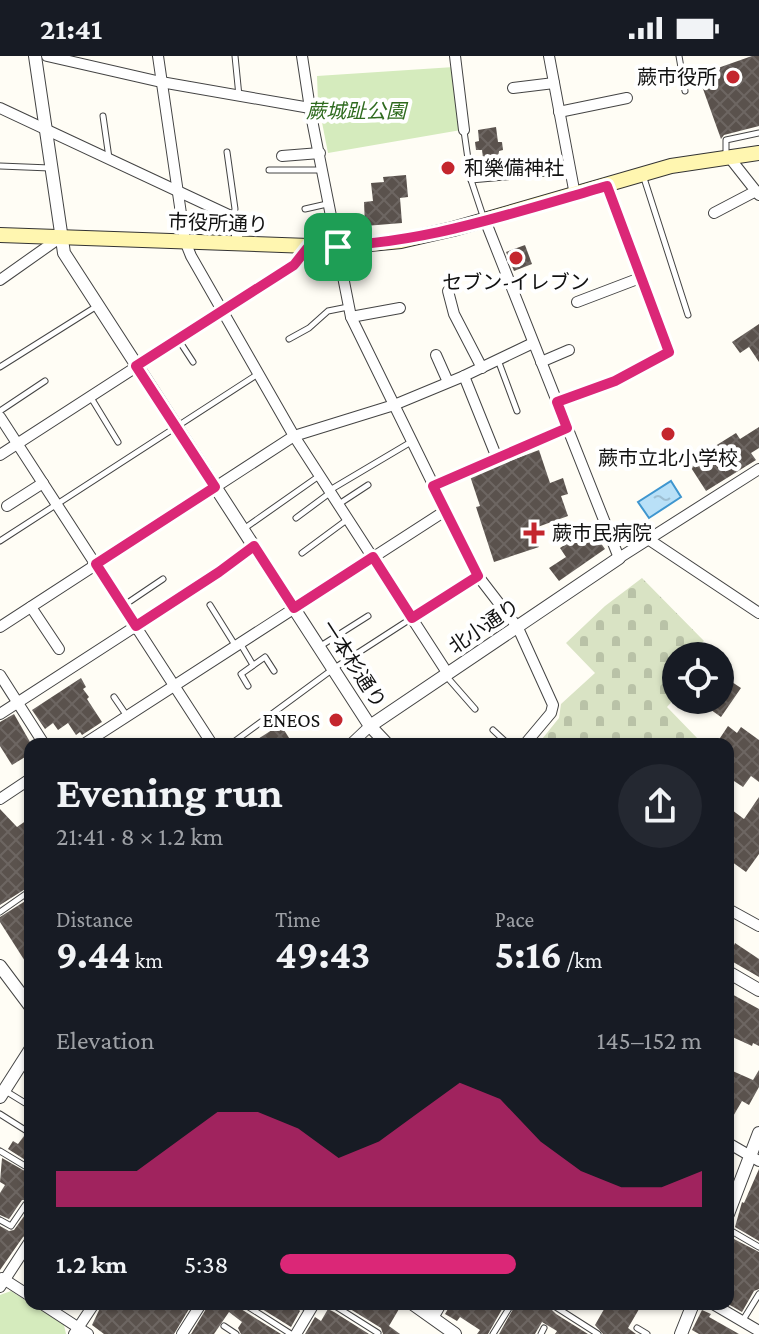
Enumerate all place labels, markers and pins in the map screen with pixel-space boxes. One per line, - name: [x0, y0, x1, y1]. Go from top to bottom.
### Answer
- place label: 蕨市役所: [637, 66, 717, 88]
- marker: 蕨市役所: [724, 68, 742, 86]
- place label: 和樂備神社: [464, 157, 564, 179]
- marker: 和樂備神社: [439, 159, 457, 177]
- pin: [304, 213, 372, 281]
- marker: セブン-イレブン: [507, 249, 525, 267]
- place label: セブン-イレブン: [442, 271, 590, 293]
- marker: 蕨市立北小学校: [659, 425, 677, 443]
- place label: 蕨市立北小学校: [598, 447, 738, 469]
- marker: 蕨市民病院: [523, 522, 545, 544]
- place label: 蕨市民病院: [552, 522, 652, 544]
- place label: ENEOS: [262, 709, 320, 731]
- marker: ENEOS: [327, 711, 345, 729]

